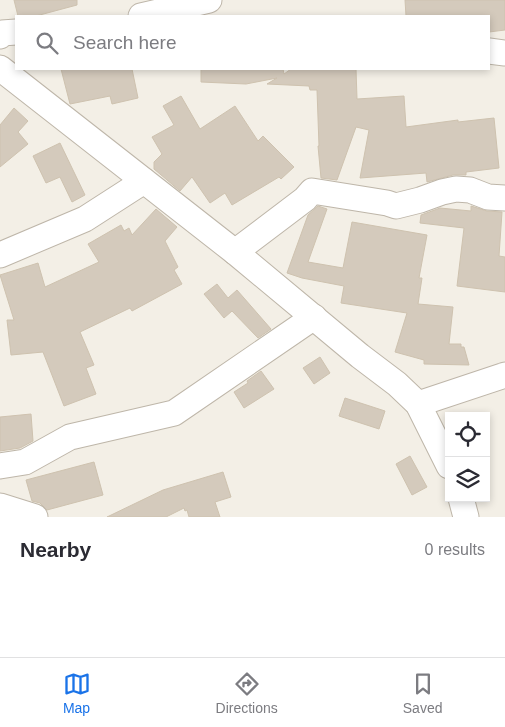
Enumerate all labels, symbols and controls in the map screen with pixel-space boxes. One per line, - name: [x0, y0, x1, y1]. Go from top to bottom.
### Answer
- search box: [15, 15, 490, 70]
- icon: search: [33, 29, 61, 57]
- text: Search here: [73, 32, 177, 53]
- map controls: [445, 412, 490, 502]
- button: locate: [445, 412, 490, 457]
- button: layers: [445, 457, 490, 502]
- text: Nearby: [20, 538, 91, 561]
- text: 0 results: [425, 541, 485, 558]
- tab: Map: [63, 670, 91, 716]
- tab: Directions: [216, 670, 278, 716]
- tab: Saved: [403, 670, 442, 716]

